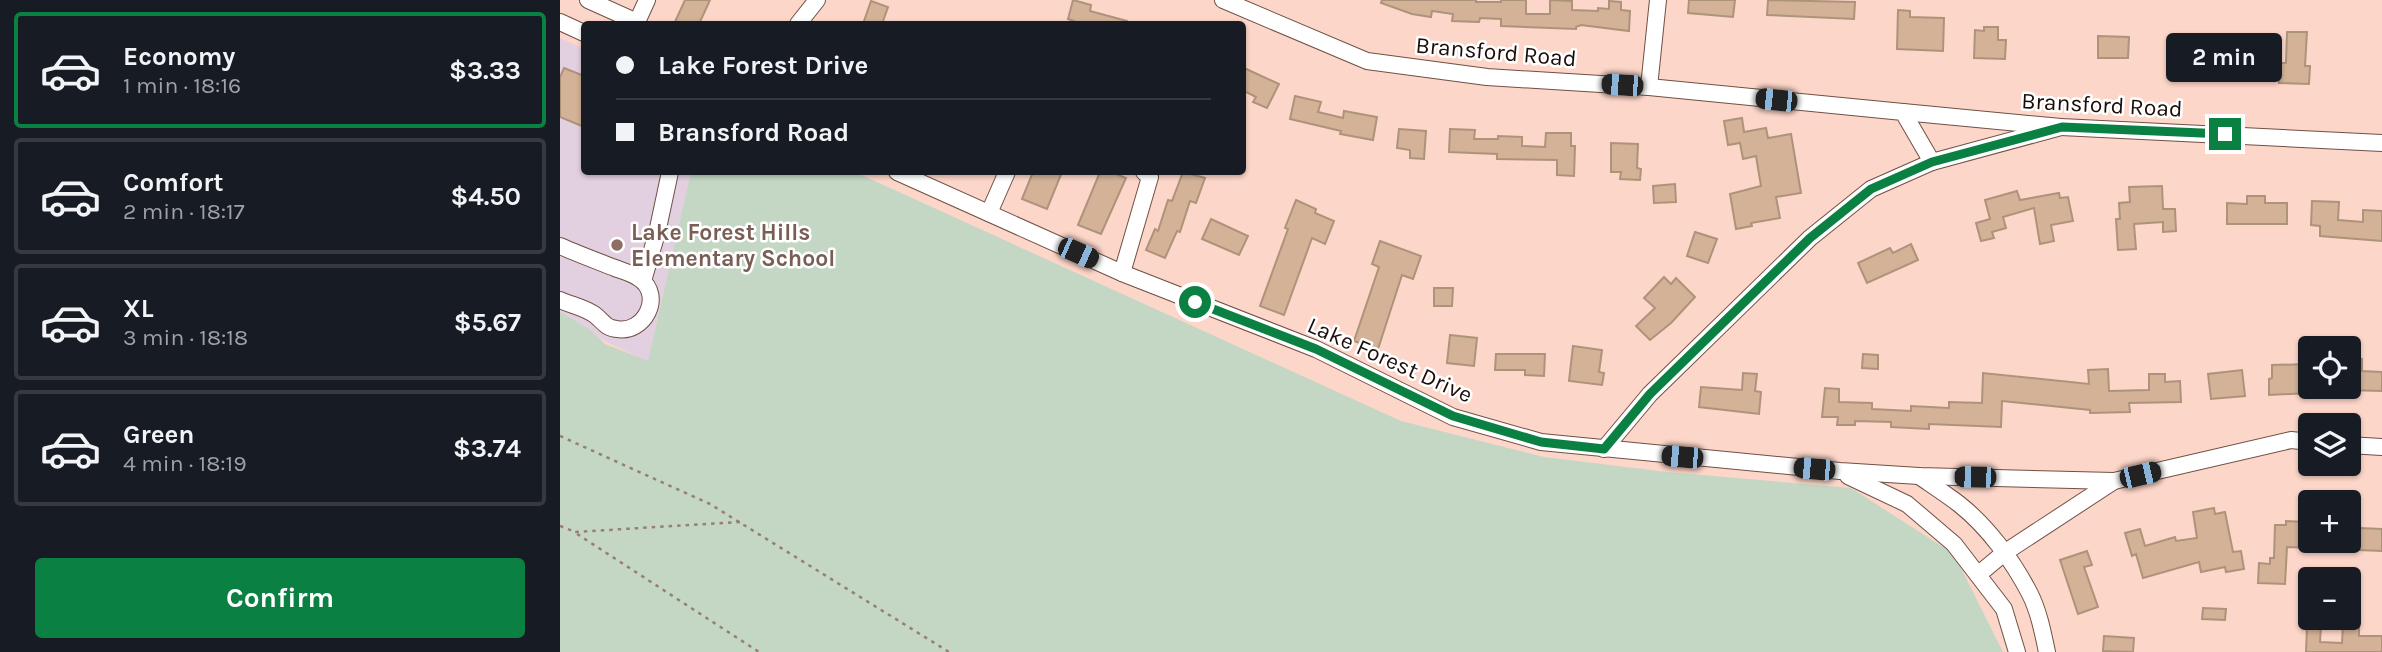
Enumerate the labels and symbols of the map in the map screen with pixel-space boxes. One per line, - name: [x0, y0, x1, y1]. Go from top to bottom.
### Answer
- street label: Bransford Road: [1414, 32, 1578, 72]
- callout: 2 min: [2167, 32, 2283, 82]
- car: [1601, 73, 1644, 97]
- car: [1755, 87, 1798, 113]
- street label: Bransford Road: [2021, 87, 2183, 123]
- route end: [2209, 118, 2241, 150]
- place label: Lake Forest Hills Elementary School: [631, 219, 835, 272]
- car: [1055, 235, 1102, 271]
- marker: Lake Forest Hills Elementary School: [609, 237, 625, 253]
- route start: [1179, 286, 1211, 318]
- street label: Lake Forest Drive: [1303, 312, 1477, 408]
- car: [1661, 445, 1704, 469]
- car: [1793, 457, 1836, 481]
- car: [2118, 460, 2163, 490]
- car: [1954, 466, 1997, 488]

